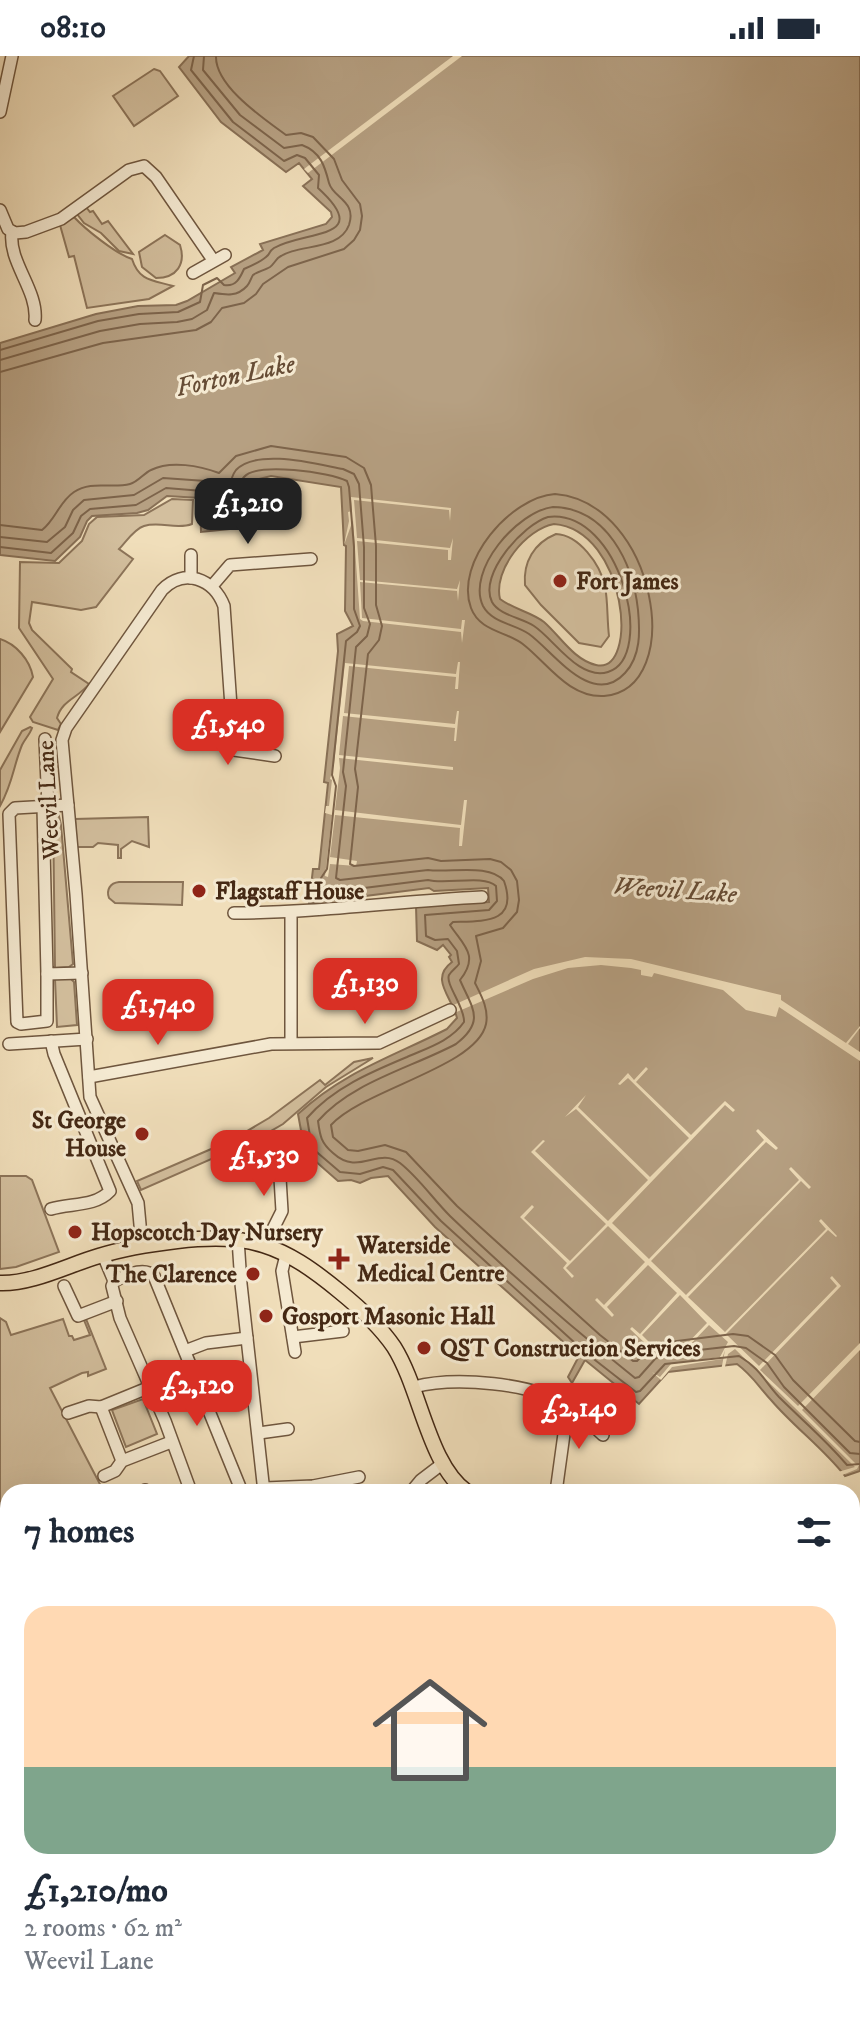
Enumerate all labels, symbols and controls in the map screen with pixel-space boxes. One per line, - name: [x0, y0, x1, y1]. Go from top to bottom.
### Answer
- text: 08:10: [40, 10, 106, 47]
- water label: Forton Lake: [173, 348, 299, 405]
- pin: £1,210: [183, 478, 313, 546]
- text: £1,210: [213, 487, 283, 520]
- place label: Fort James: [576, 567, 678, 597]
- marker: Fort James: [551, 572, 569, 590]
- pin: £1,540: [163, 699, 293, 767]
- text: £1,540: [191, 708, 265, 741]
- street label: Weevil Lane: [31, 739, 67, 862]
- water label: Weevil Lake: [612, 870, 739, 911]
- place label: Flagstaff House: [215, 877, 364, 907]
- marker: Flagstaff House: [190, 882, 208, 900]
- pin: £1,130: [300, 958, 430, 1026]
- text: £1,130: [331, 967, 399, 1000]
- pin: £1,740: [93, 979, 223, 1047]
- text: £1,740: [120, 988, 196, 1021]
- place label: St George House: [32, 1106, 126, 1164]
- marker: St George House: [133, 1125, 151, 1143]
- pin: £1,530: [199, 1130, 329, 1198]
- text: £1,530: [229, 1139, 299, 1172]
- place label: Hopscotch Day Nursery: [91, 1218, 323, 1248]
- marker: Hopscotch Day Nursery: [66, 1223, 84, 1241]
- place label: Waterside Medical Centre: [356, 1231, 505, 1289]
- marker: Waterside Medical Centre: [328, 1248, 350, 1270]
- place label: The Clarence: [105, 1260, 237, 1290]
- marker: The Clarence: [244, 1265, 262, 1283]
- place label: Gosport Masonic Hall: [282, 1302, 495, 1332]
- marker: Gosport Masonic Hall: [257, 1307, 275, 1325]
- place label: QST Construction Services: [440, 1334, 701, 1364]
- marker: QST Construction Services: [415, 1339, 433, 1357]
- pin: £2,120: [132, 1360, 262, 1428]
- text: £2,120: [160, 1369, 234, 1402]
- pin: £2,140: [514, 1383, 644, 1451]
- text: £2,140: [541, 1392, 617, 1425]
- icon: filters: [792, 1510, 836, 1554]
- text: 7 homes: [24, 1511, 134, 1553]
- icon: home: [358, 1658, 502, 1802]
- text: £1,210/mo: [24, 1870, 168, 1912]
- text: 2 rooms · 62 m²: [24, 1912, 182, 1945]
- text: Weevil Lane: [24, 1945, 154, 1978]

